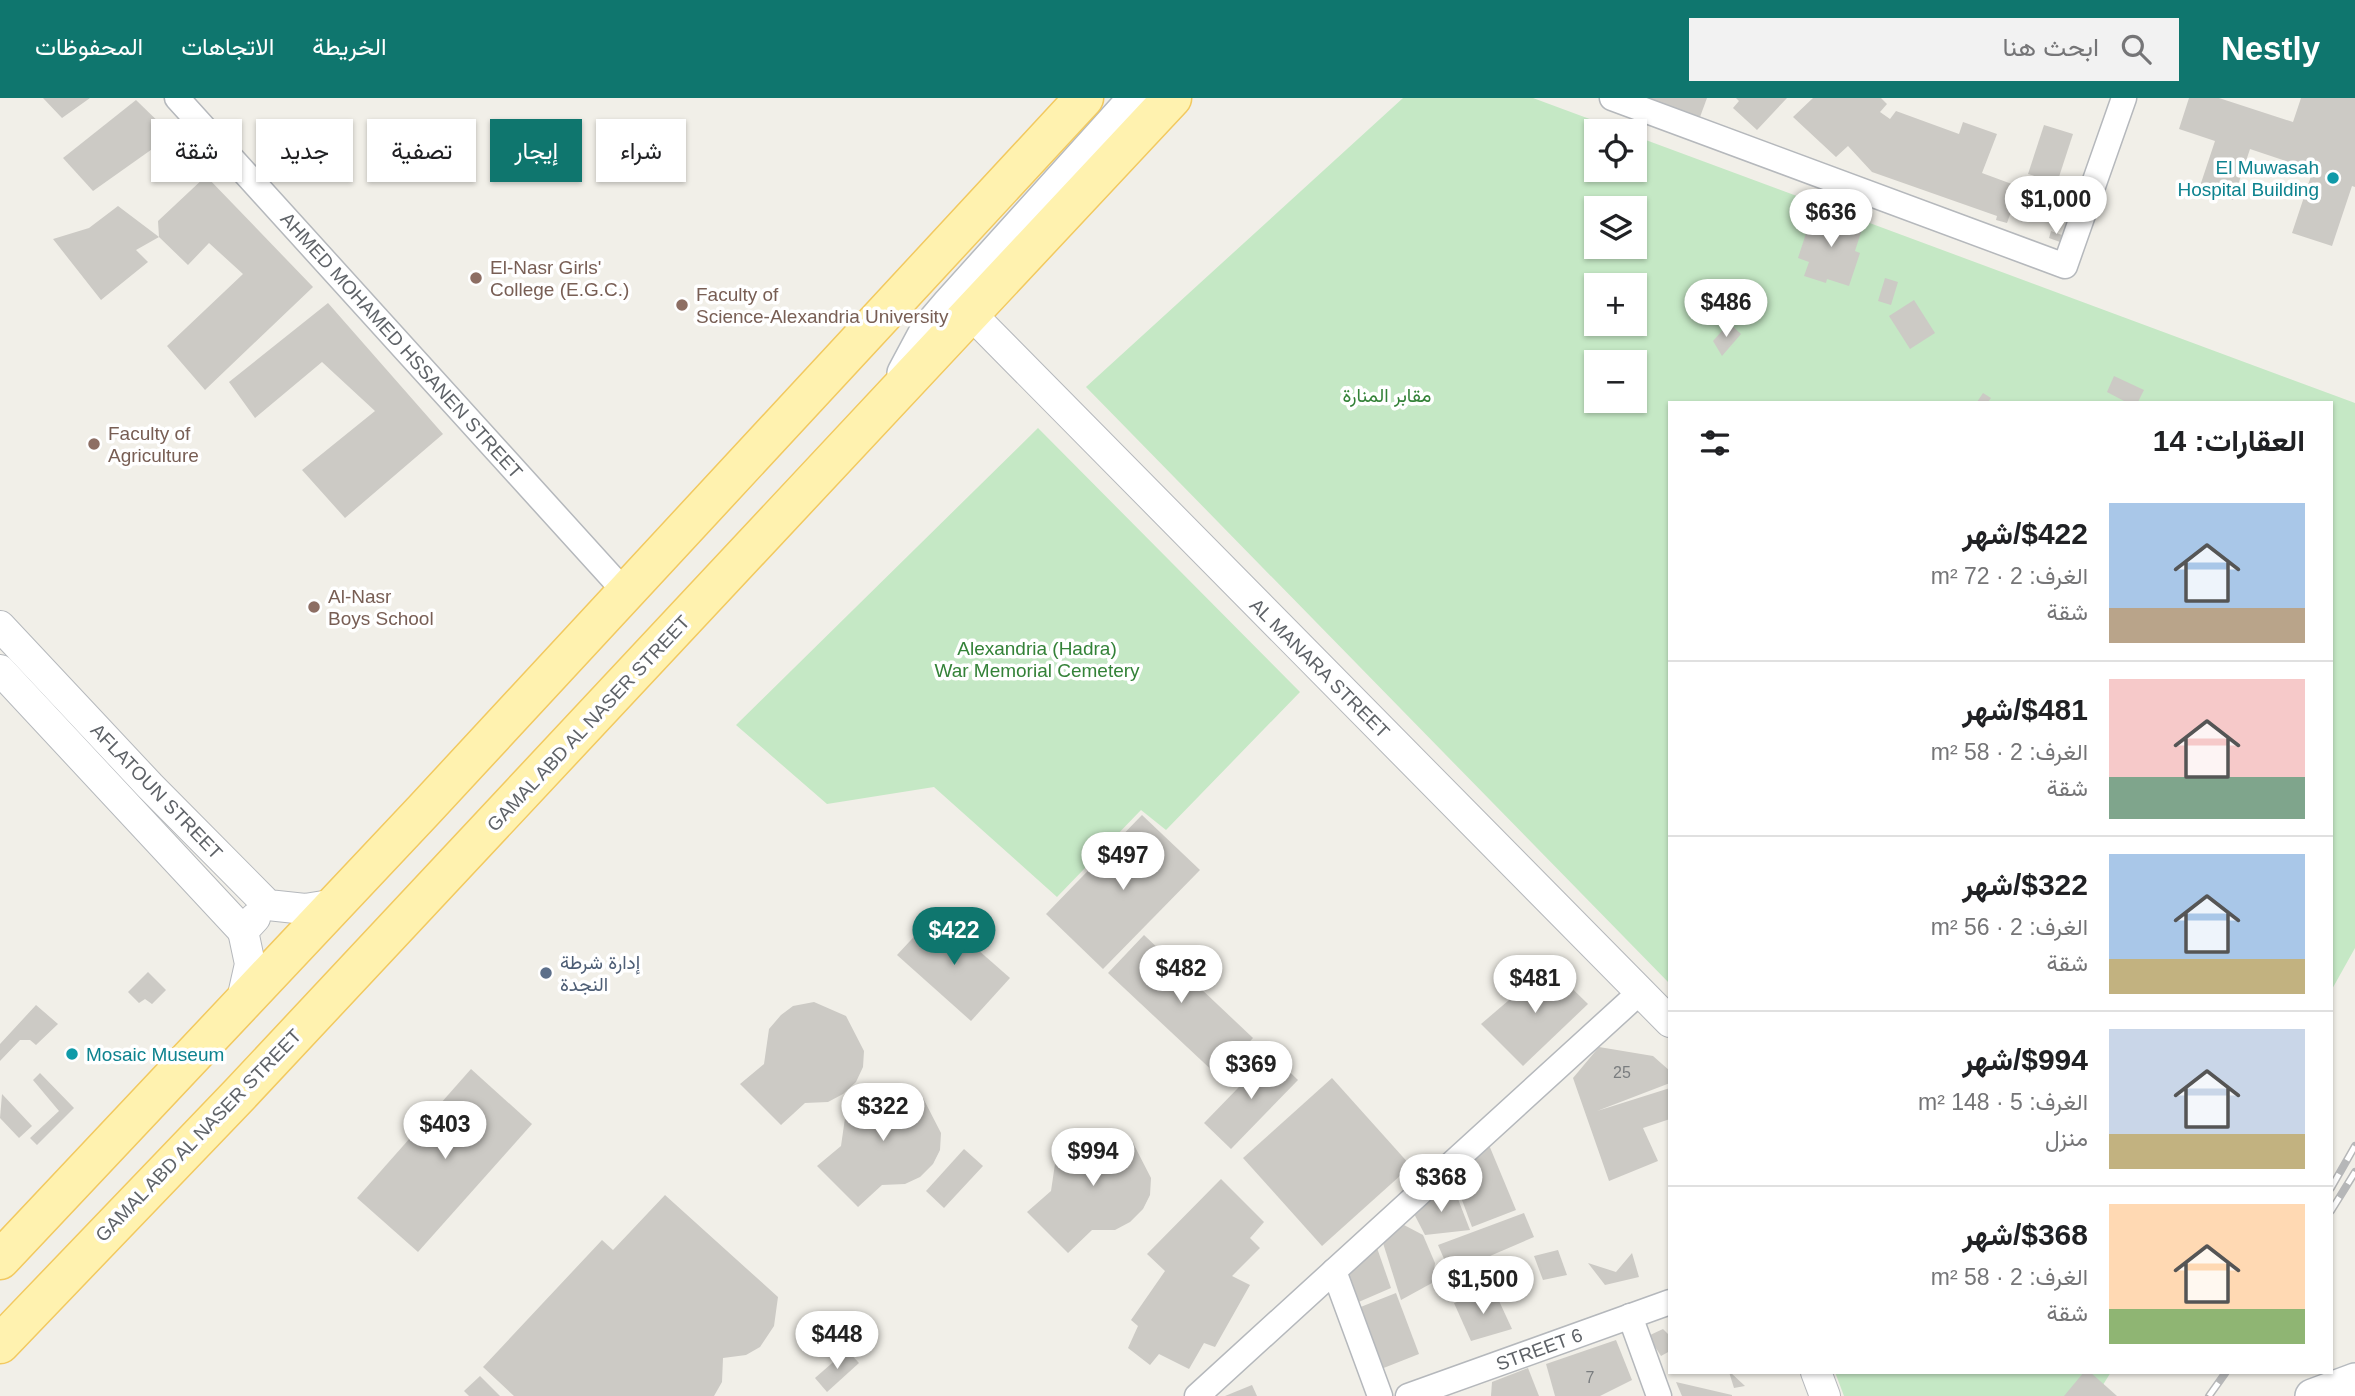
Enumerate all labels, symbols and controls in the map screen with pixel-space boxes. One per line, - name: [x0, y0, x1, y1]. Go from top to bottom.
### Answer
- search box: [1689, 18, 2179, 81]
- icon: search: [2117, 30, 2155, 68]
- text: Nestly: [2221, 30, 2320, 67]
- text: ابحث هنا: [2003, 32, 2099, 62]
- text: المحفوظات: [35, 33, 143, 60]
- text: الاتجاهات: [181, 33, 274, 60]
- text: الخريطة: [312, 33, 387, 60]
- chip: شقة: [151, 119, 242, 182]
- chip: جديد: [256, 119, 353, 182]
- chip: تصفية: [367, 119, 476, 182]
- chip: إيجار: [490, 119, 582, 182]
- chip: شراء: [596, 119, 686, 182]
- map controls: [1584, 119, 1647, 413]
- button: locate: [1584, 119, 1647, 182]
- place label: El Muwasah Hospital Building: [2177, 157, 2319, 200]
- marker: El Muwasah Hospital Building: [2325, 170, 2341, 186]
- pin: $1,000: [1999, 176, 2113, 236]
- text: $1,000: [2021, 186, 2091, 212]
- pin: $636: [1790, 190, 1872, 249]
- button: layers: [1584, 196, 1647, 259]
- text: $636: [1805, 199, 1857, 225]
- street label: AHMED MOHAMED HSSANEN STREET: [277, 208, 527, 483]
- place label: El-Nasr Girls' College (E.G.C.): [490, 257, 629, 300]
- marker: El-Nasr Girls' College (E.G.C.): [468, 270, 484, 286]
- button: +: [1584, 273, 1647, 336]
- pin: $486: [1685, 280, 1767, 339]
- place label: Faculty of Science-Alexandria University: [696, 284, 949, 327]
- text: $486: [1700, 289, 1752, 315]
- marker: Faculty of Science-Alexandria University: [674, 297, 690, 313]
- button: −: [1584, 350, 1647, 413]
- park label: مقابر المنارة: [1343, 385, 1431, 407]
- place label: Faculty of Agriculture: [108, 423, 199, 466]
- icon: filters: [1696, 424, 1734, 462]
- text: العقارات: 14: [2153, 424, 2305, 457]
- marker: Faculty of Agriculture: [86, 436, 102, 452]
- text: $422/شهر: [1962, 517, 2088, 550]
- icon: home: [2165, 531, 2249, 615]
- text: الغرف: 2 · 72 m²: [1931, 563, 2088, 589]
- place label: Al-Nasr Boys School: [328, 586, 434, 629]
- street label: AL MANARA STREET: [1246, 594, 1394, 743]
- marker: Al-Nasr Boys School: [306, 599, 322, 615]
- text: شقة: [2046, 599, 2088, 625]
- street label: GAMAL ABD AL NASER STREET: [483, 611, 694, 835]
- park label: Alexandria (Hadra) War Memorial Cemetery: [934, 638, 1140, 681]
- text: $481/شهر: [1962, 693, 2088, 726]
- icon: home: [2165, 707, 2249, 791]
- street label: AFLATOUN STREET: [87, 719, 227, 864]
- text: الغرف: 2 · 58 m²: [1931, 739, 2088, 765]
- text: شقة: [2046, 775, 2088, 801]
- pin: $497: [1082, 832, 1164, 892]
- text: $497: [1097, 842, 1149, 868]
- text: $322/شهر: [1962, 868, 2088, 901]
- icon: home: [2165, 882, 2249, 966]
- pin: $422: [913, 908, 995, 967]
- text: الغرف: 2 · 56 m²: [1931, 914, 2088, 940]
- text: $422: [928, 917, 980, 943]
- pin: $482: [1140, 946, 1222, 1005]
- text: شقة: [2046, 950, 2088, 976]
- place label: إدارة شرطة النجدة: [560, 952, 640, 996]
- text: $482: [1155, 955, 1207, 981]
- pin: $481: [1494, 956, 1576, 1015]
- marker: إدارة شرطة النجدة: [538, 965, 554, 981]
- text: $481: [1509, 965, 1561, 991]
- street label: GAMAL ABD AL NASER STREET: [91, 1025, 306, 1246]
- pin: $369: [1210, 1042, 1292, 1101]
- text: $994/شهر: [1962, 1043, 2088, 1076]
- place label: Mosaic Museum: [86, 1044, 224, 1065]
- marker: Mosaic Museum: [64, 1046, 80, 1062]
- text: $369: [1225, 1051, 1277, 1077]
- icon: home: [2165, 1057, 2249, 1141]
- house number: 25: [1613, 1064, 1631, 1081]
- pin: $322: [842, 1084, 924, 1143]
- text: الغرف: 5 · 148 m²: [1918, 1089, 2088, 1115]
- text: $322: [857, 1093, 909, 1119]
- pin: $403: [404, 1102, 486, 1161]
- text: $403: [419, 1111, 471, 1137]
- text: منزل: [2045, 1125, 2088, 1151]
- pin: $994: [1052, 1128, 1134, 1188]
- text: $994: [1067, 1138, 1119, 1164]
- pin: $368: [1400, 1154, 1482, 1214]
- text: $368: [1415, 1164, 1467, 1190]
- text: $368/شهر: [1962, 1218, 2088, 1251]
- icon: home: [2165, 1232, 2249, 1316]
- pin: $1,500: [1426, 1256, 1540, 1316]
- text: الغرف: 2 · 58 m²: [1931, 1264, 2088, 1290]
- text: $1,500: [1448, 1266, 1518, 1292]
- text: شقة: [2046, 1300, 2088, 1326]
- pin: $448: [796, 1312, 878, 1371]
- text: $448: [811, 1321, 863, 1347]
- street label: STREET 6: [1493, 1324, 1585, 1375]
- house number: 7: [1586, 1369, 1595, 1386]

